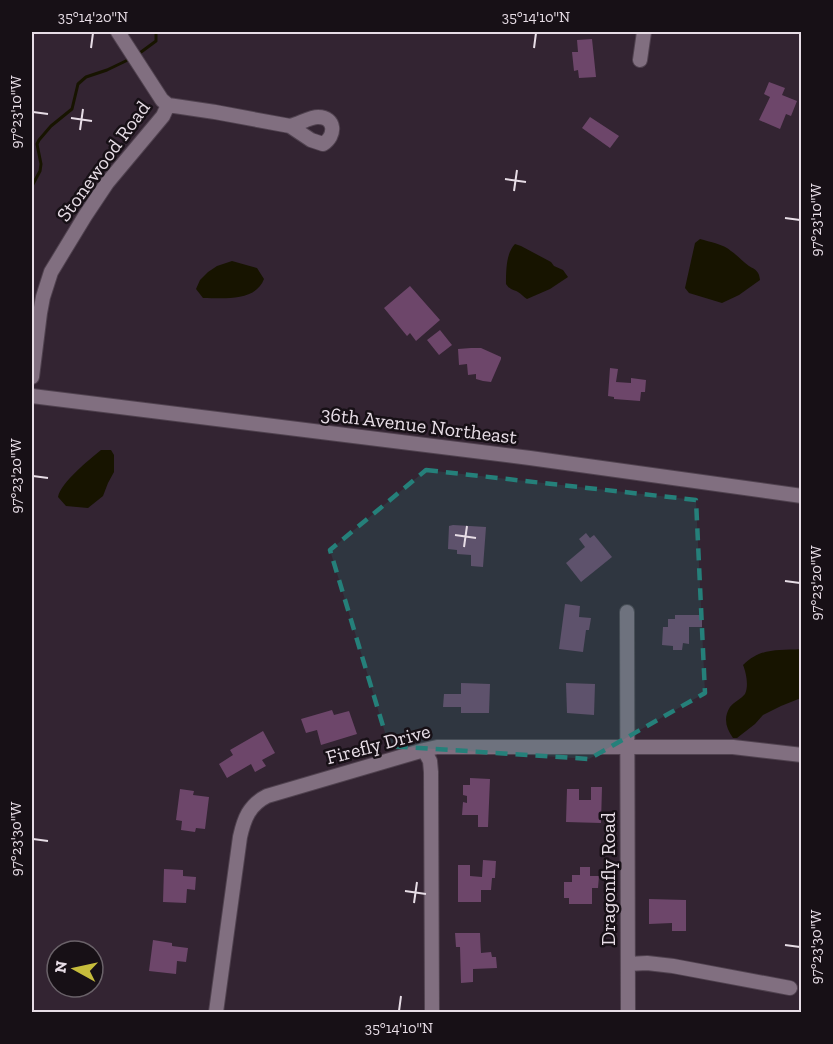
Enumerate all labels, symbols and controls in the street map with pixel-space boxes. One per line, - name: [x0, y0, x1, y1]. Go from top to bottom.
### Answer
- text: 35°14'20"N: [58, 8, 128, 26]
- text: 35°14'10"N: [502, 8, 570, 26]
- text: 97°23'10"W: [7, 76, 25, 148]
- street label: Stonewood Road: [51, 96, 155, 226]
- text: 97°23'10"W: [807, 184, 825, 256]
- street label: 36th Avenue Northeast: [320, 401, 519, 449]
- text: 97°23'20"W: [7, 439, 25, 513]
- text: 97°23'20"W: [807, 546, 825, 620]
- street label: Firefly Drive: [323, 719, 433, 769]
- text: 97°23'30"W: [7, 802, 25, 876]
- street label: Dragonfly Road: [596, 812, 620, 946]
- text: 97°23'30"W: [807, 910, 825, 984]
- north arrow: [45, 939, 105, 999]
- text: N: [50, 960, 71, 974]
- text: 35°14'10"N: [365, 1019, 433, 1037]

